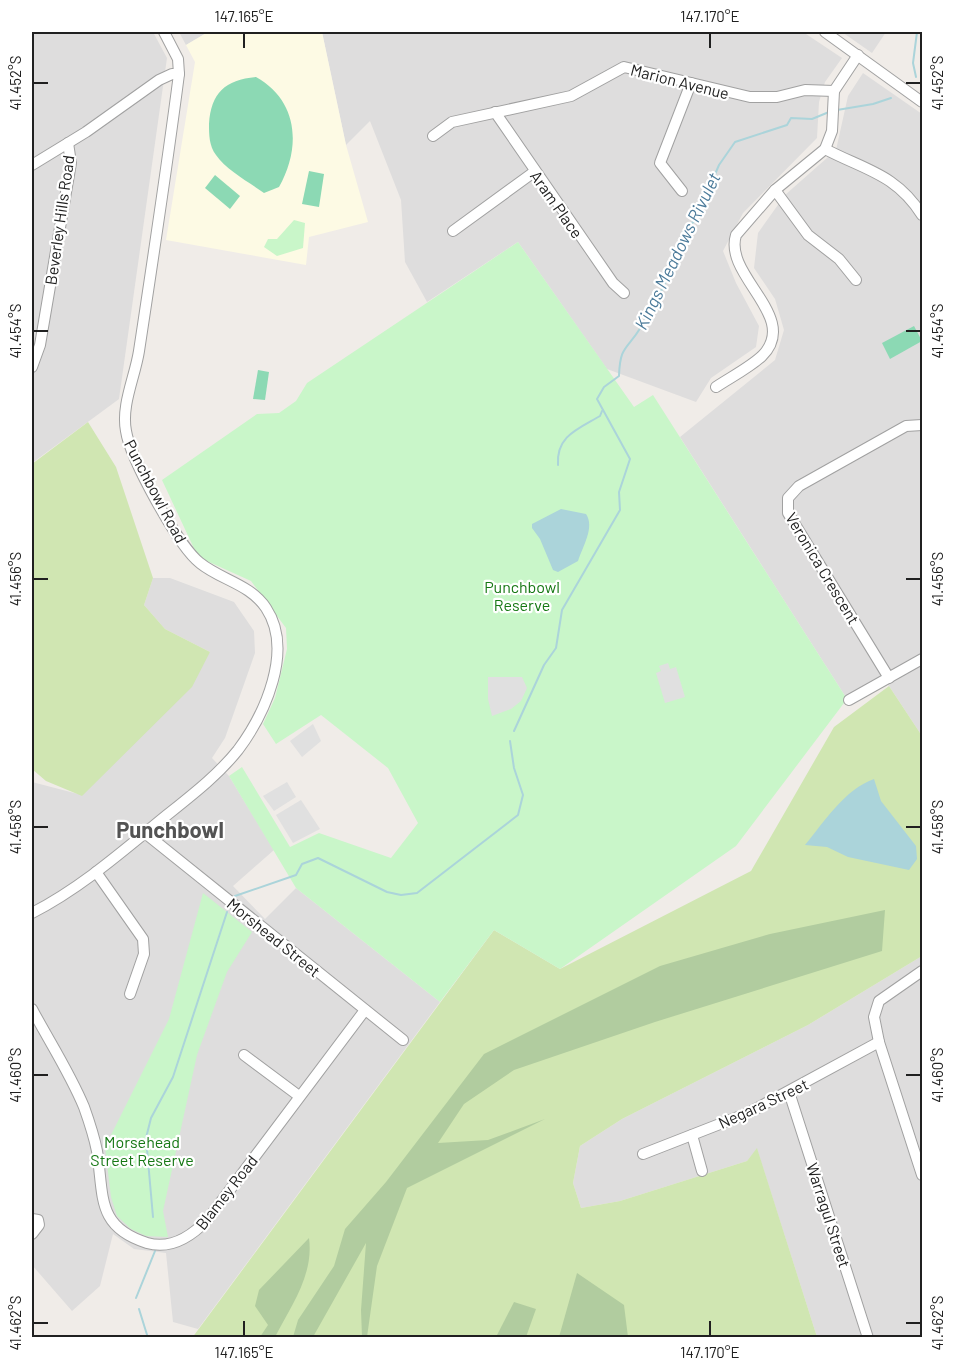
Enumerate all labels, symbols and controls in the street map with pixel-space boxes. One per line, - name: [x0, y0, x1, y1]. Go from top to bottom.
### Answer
- text: 147.165°E: [214, 7, 274, 25]
- text: 147.170°E: [680, 7, 740, 25]
- text: 41.452°S: [6, 56, 24, 110]
- text: 41.452°S: [928, 56, 946, 110]
- street label: Marion Avenue: [629, 60, 731, 102]
- street label: Beverley Hills Road: [40, 154, 78, 286]
- street label: Aram Place: [527, 167, 587, 241]
- water label: Kings Meadows Rivulet: [629, 168, 725, 333]
- text: 41.454°S: [6, 303, 24, 359]
- text: 41.454°S: [928, 303, 946, 359]
- street label: Punchbowl Road: [121, 436, 191, 546]
- street label: Veronica Crescent: [782, 509, 864, 627]
- text: 41.456°S: [6, 552, 24, 606]
- text: 41.456°S: [928, 552, 946, 606]
- park label: Punchbowl Reserve: [484, 577, 560, 614]
- text: 41.458°S: [6, 800, 24, 854]
- text: 41.458°S: [928, 800, 946, 854]
- district label: Punchbowl: [116, 816, 224, 842]
- street label: Morshead Street: [224, 894, 324, 980]
- text: 41.460°S: [6, 1047, 24, 1103]
- text: 41.460°S: [928, 1047, 946, 1103]
- street label: Negara Street: [715, 1074, 811, 1132]
- park label: Morsehead Street Reserve: [90, 1132, 194, 1169]
- street label: Blamey Road: [191, 1151, 261, 1233]
- street label: Warragul Street: [803, 1160, 855, 1270]
- text: 41.462°S: [6, 1296, 24, 1350]
- text: 41.462°S: [928, 1296, 946, 1350]
- text: 147.165°E: [214, 1343, 274, 1361]
- text: 147.170°E: [680, 1343, 740, 1361]

